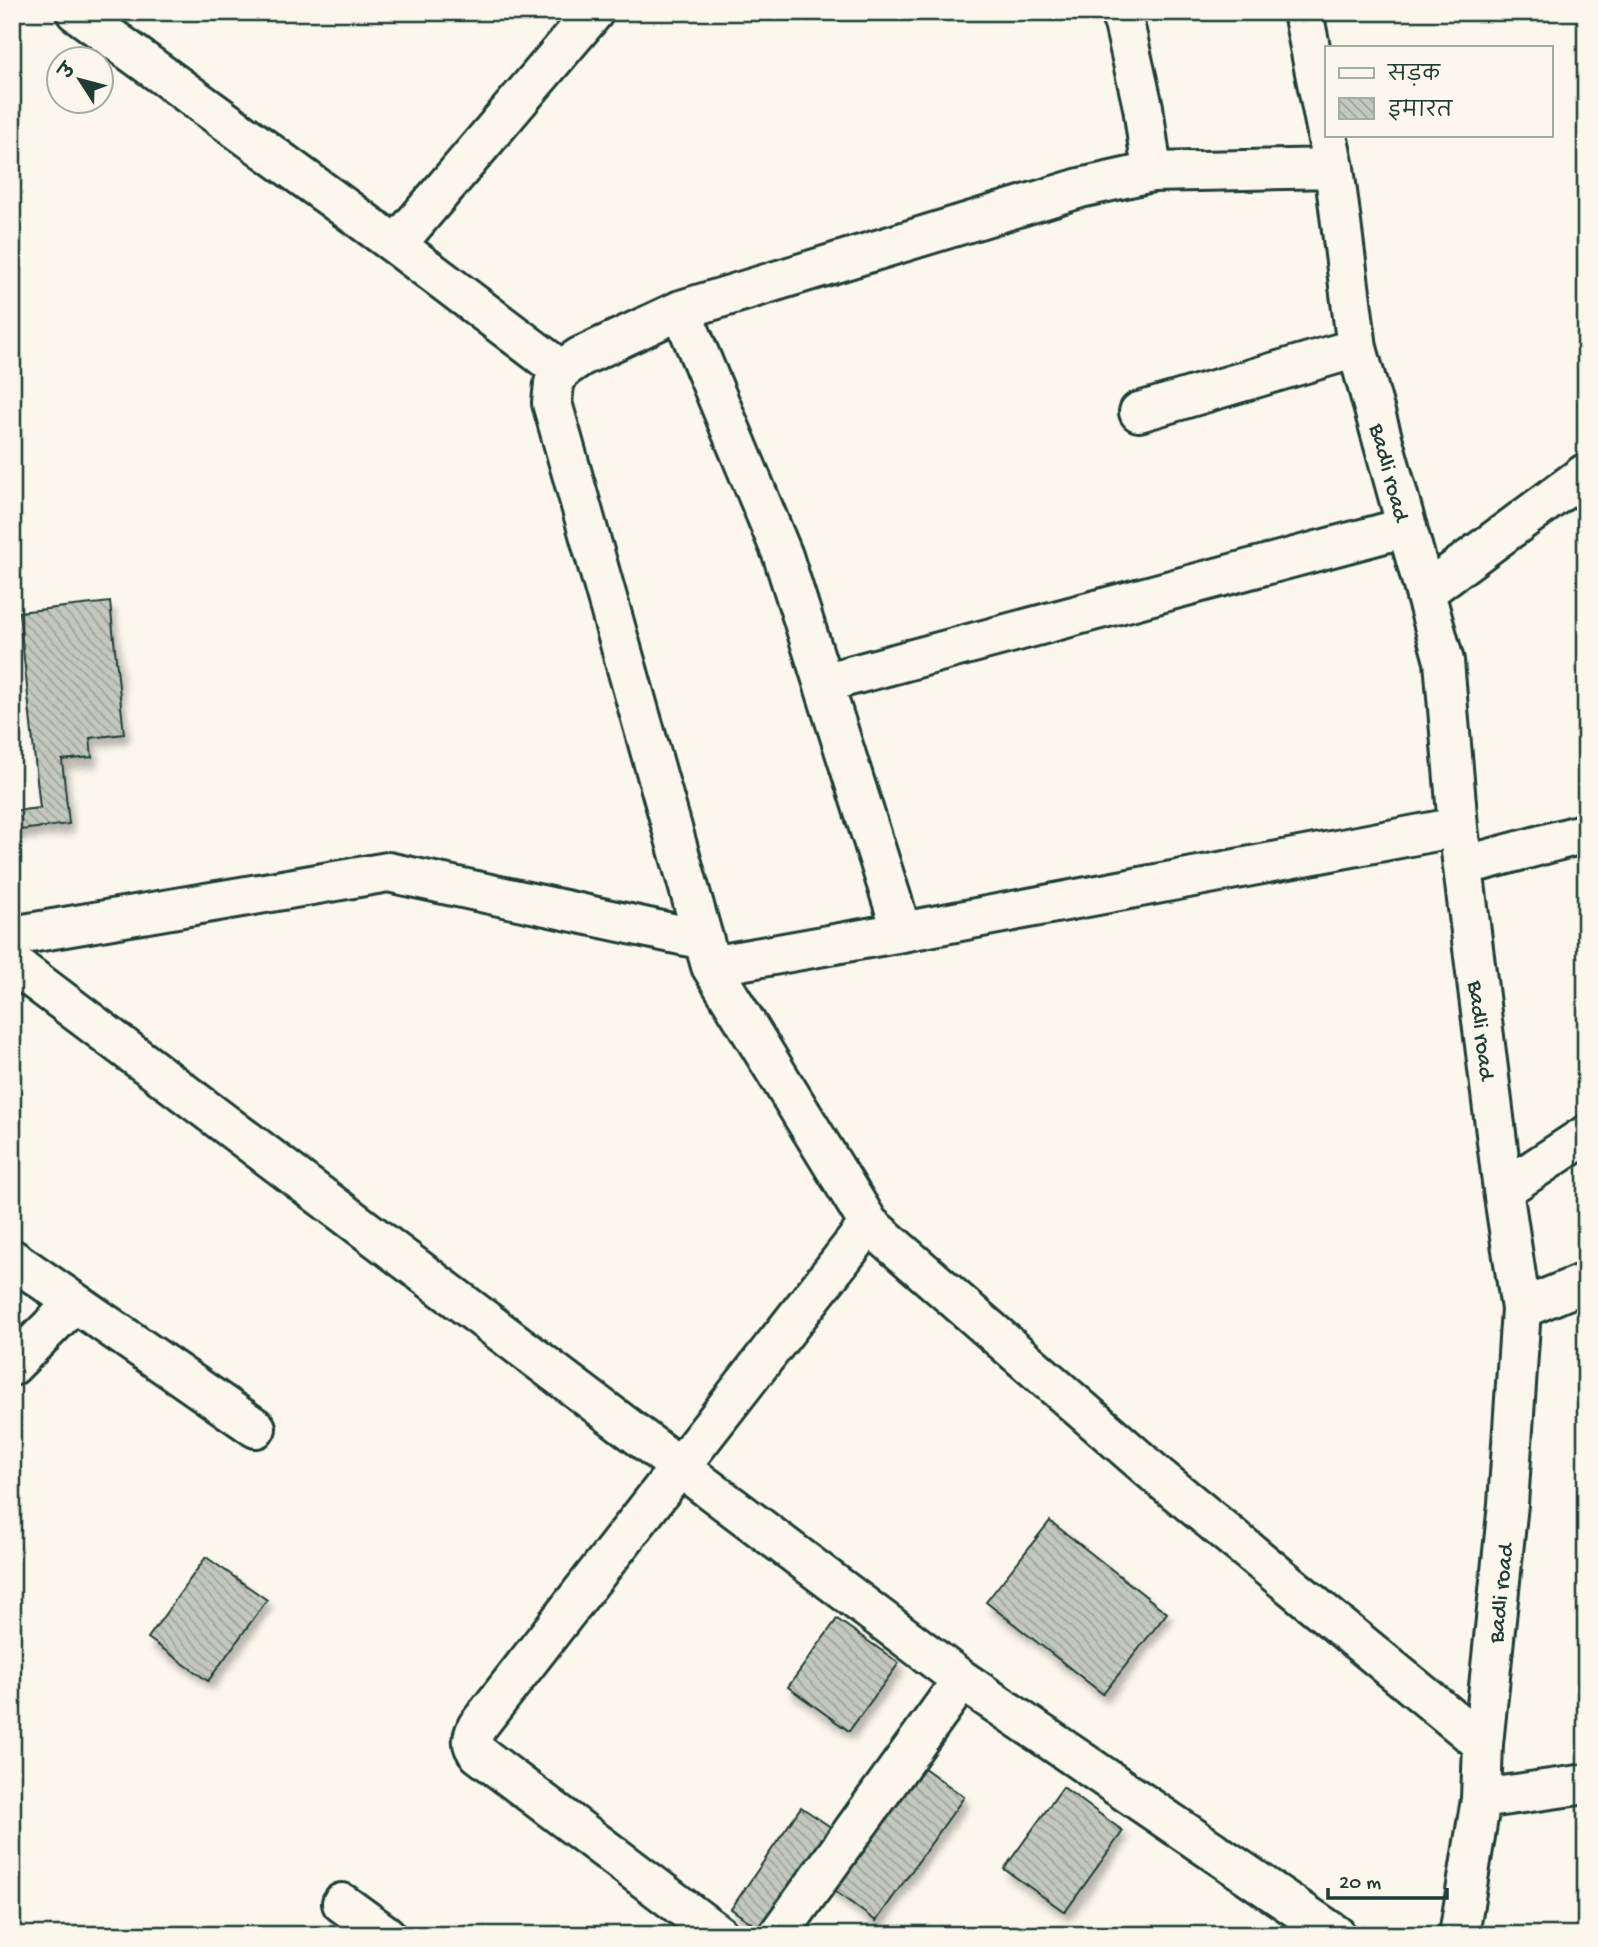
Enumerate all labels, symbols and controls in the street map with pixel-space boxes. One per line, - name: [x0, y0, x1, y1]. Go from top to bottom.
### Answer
- north arrow: [46, 46, 116, 116]
- legend: [1325, 46, 1552, 136]
- text: उ: [55, 58, 83, 86]
- text: सड़क: [1387, 64, 1441, 89]
- text: इमारत: [1388, 99, 1454, 125]
- street label: Badli road: [1361, 420, 1414, 526]
- street label: Badli road: [1460, 978, 1499, 1083]
- street label: Badli road: [1484, 1541, 1521, 1645]
- scale bar: [1328, 1856, 1448, 1900]
- text: 20 m: [1339, 1872, 1381, 1897]

